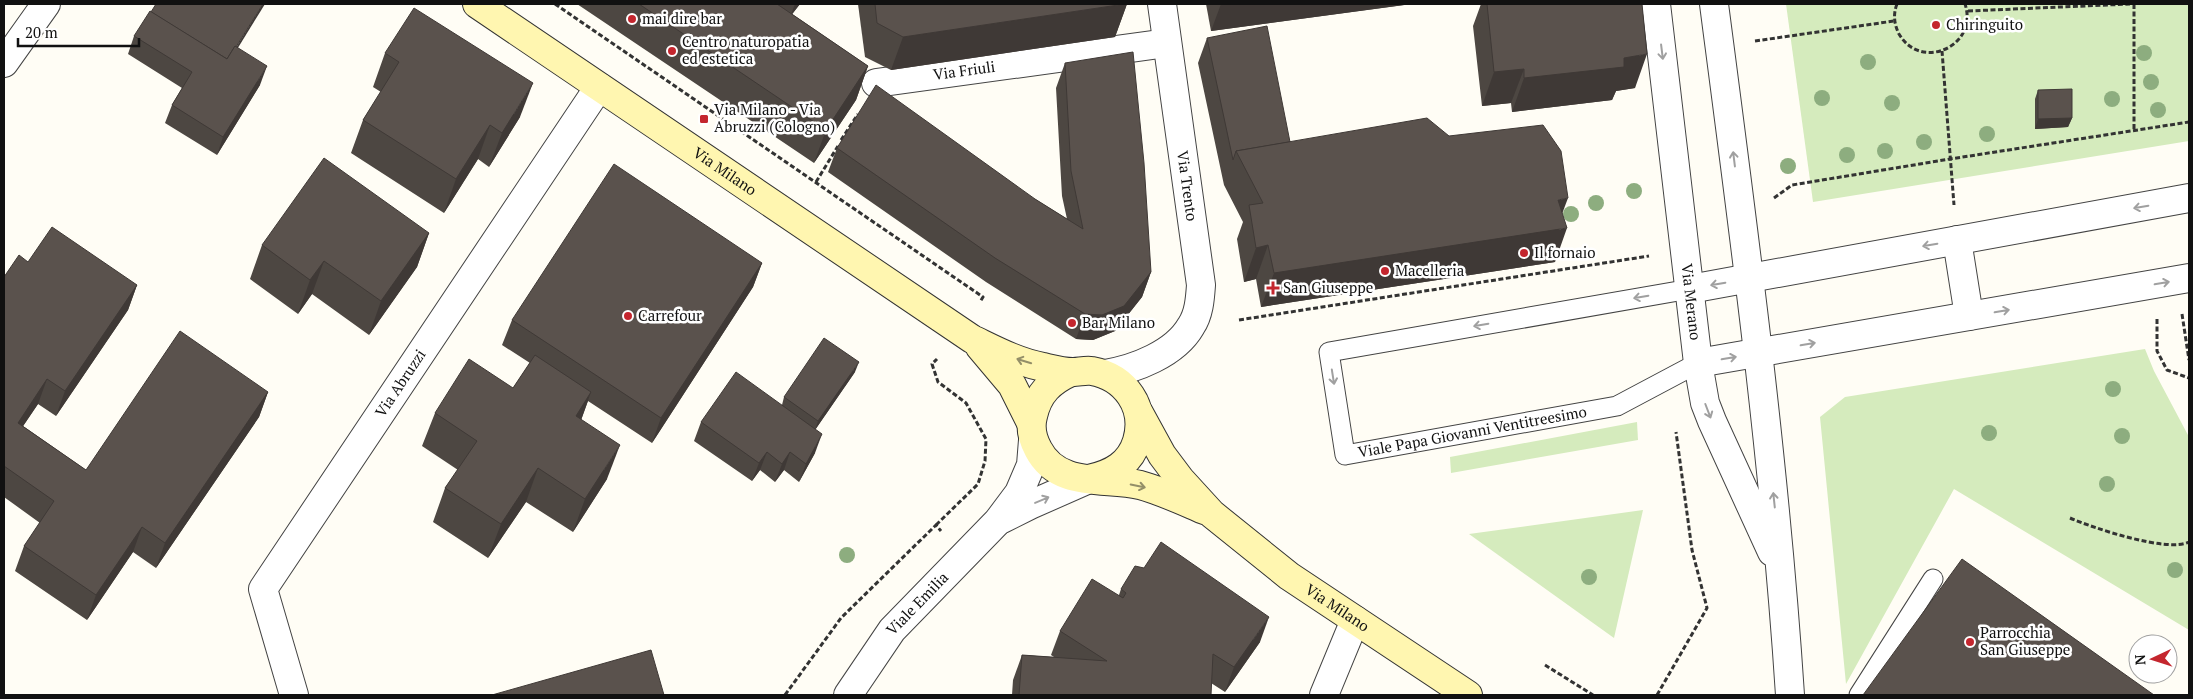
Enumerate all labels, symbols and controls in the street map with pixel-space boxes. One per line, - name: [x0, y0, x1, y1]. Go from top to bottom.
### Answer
- place label: mai dire bar: [642, 8, 722, 28]
- marker: mai dire bar: [626, 13, 638, 25]
- place label: Chiringuito: [1946, 14, 2023, 34]
- scale bar: [18, 15, 139, 47]
- marker: Chiringuito: [1930, 19, 1942, 31]
- text: 20 m: [25, 22, 58, 42]
- place label: Centro naturopatia ed estetica: [682, 31, 810, 68]
- one-way arrow: [1657, 44, 1667, 60]
- marker: Centro naturopatia ed estetica: [666, 45, 678, 57]
- street label: Via Friuli: [932, 56, 996, 84]
- place label: Via Milano - Via Abruzzi (Cologno): [714, 99, 835, 136]
- marker: Via Milano - Via Abruzzi (Cologno): [698, 113, 710, 125]
- street label: Via Milano: [689, 142, 761, 199]
- street label: Via Trento: [1173, 149, 1203, 222]
- one-way arrow: [1729, 151, 1739, 167]
- one-way arrow: [2134, 202, 2150, 212]
- one-way arrow: [1922, 241, 1938, 251]
- place label: Il fornaio: [1534, 242, 1596, 262]
- marker: Il fornaio: [1518, 247, 1530, 259]
- place label: Macelleria: [1395, 260, 1465, 280]
- street label: Via Merano: [1677, 262, 1706, 341]
- marker: Macelleria: [1379, 265, 1391, 277]
- place label: San Giuseppe: [1283, 277, 1373, 297]
- one-way arrow: [2154, 277, 2170, 287]
- one-way arrow: [1711, 280, 1727, 290]
- marker: San Giuseppe: [1267, 282, 1279, 294]
- one-way arrow: [1634, 293, 1650, 303]
- place label: Carrefour: [638, 305, 702, 325]
- one-way arrow: [1994, 305, 2010, 315]
- marker: Carrefour: [622, 310, 634, 322]
- place label: Bar Milano: [1082, 312, 1155, 332]
- marker: Bar Milano: [1066, 317, 1078, 329]
- one-way arrow: [1474, 321, 1490, 331]
- one-way arrow: [1799, 339, 1815, 349]
- street label: Via Abruzzi: [370, 345, 430, 420]
- one-way arrow: [1720, 353, 1736, 363]
- one-way arrow: [1016, 356, 1032, 366]
- one-way arrow: [1328, 368, 1338, 384]
- street label: Viale Papa Giovanni Ventitreesimo: [1356, 401, 1588, 462]
- one-way arrow: [1704, 403, 1713, 418]
- one-way arrow: [1129, 482, 1145, 491]
- one-way arrow: [1770, 493, 1779, 509]
- one-way arrow: [1034, 494, 1049, 504]
- street label: Viale Emilia: [881, 567, 952, 639]
- street label: Via Milano: [1302, 579, 1374, 636]
- place label: Parrocchia San Giuseppe: [1980, 622, 2070, 659]
- north arrow: [2128, 634, 2178, 684]
- marker: Parrocchia San Giuseppe: [1964, 636, 1976, 648]
- text: N: [2130, 654, 2149, 666]

